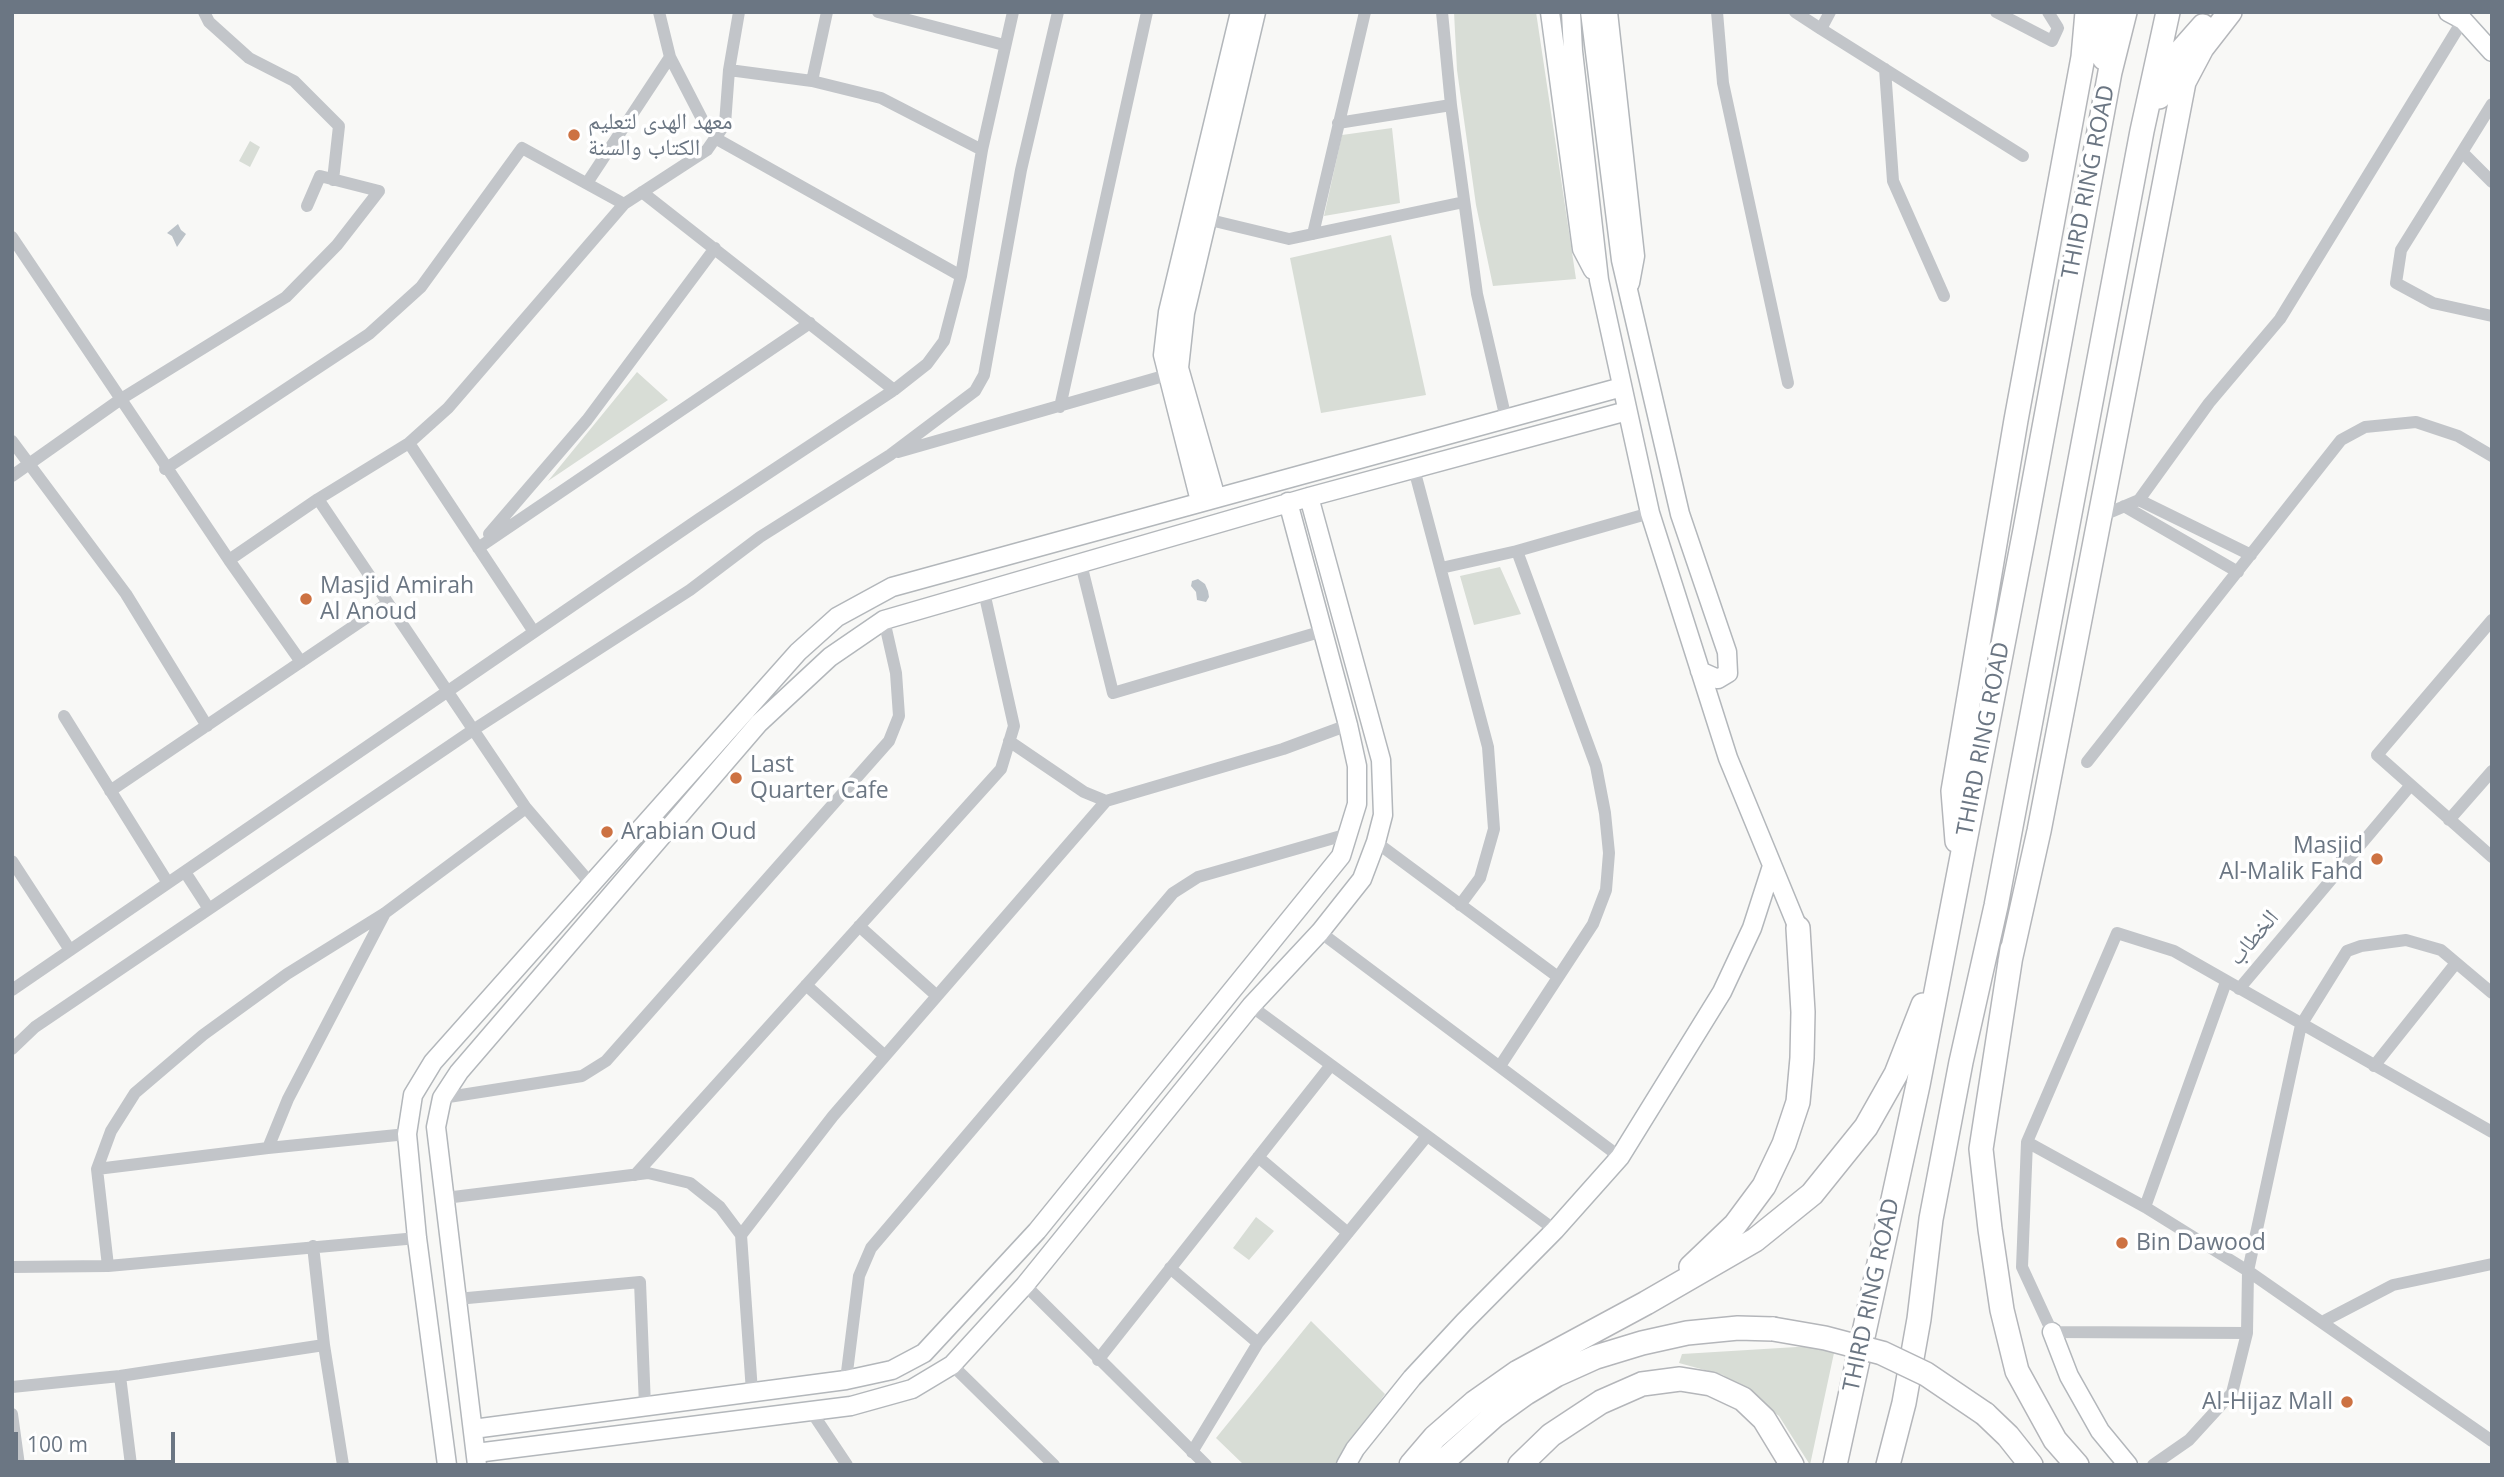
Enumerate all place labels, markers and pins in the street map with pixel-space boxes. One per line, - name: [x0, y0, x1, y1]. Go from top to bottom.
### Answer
- place label: معهد الهدى لتعليم الكتاب والسنة: [588, 108, 733, 162]
- marker: معهد الهدى لتعليم الكتاب والسنة: [566, 127, 582, 143]
- place label: Masjid Amirah Al Anoud: [320, 572, 474, 626]
- marker: Masjid Amirah Al Anoud: [298, 591, 314, 607]
- place label: Last Quarter Cafe: [750, 751, 889, 805]
- marker: Last Quarter Cafe: [728, 770, 744, 786]
- place label: Arabian Oud: [621, 818, 757, 846]
- marker: Arabian Oud: [599, 824, 615, 840]
- place label: Masjid Al-Malik Fahd: [2219, 832, 2363, 886]
- marker: Masjid Al-Malik Fahd: [2369, 851, 2385, 867]
- place label: Bin Dawood: [2136, 1229, 2266, 1257]
- marker: Bin Dawood: [2114, 1235, 2130, 1251]
- place label: Al-Hijaz Mall: [2202, 1388, 2333, 1416]
- marker: Al-Hijaz Mall: [2339, 1394, 2355, 1410]

